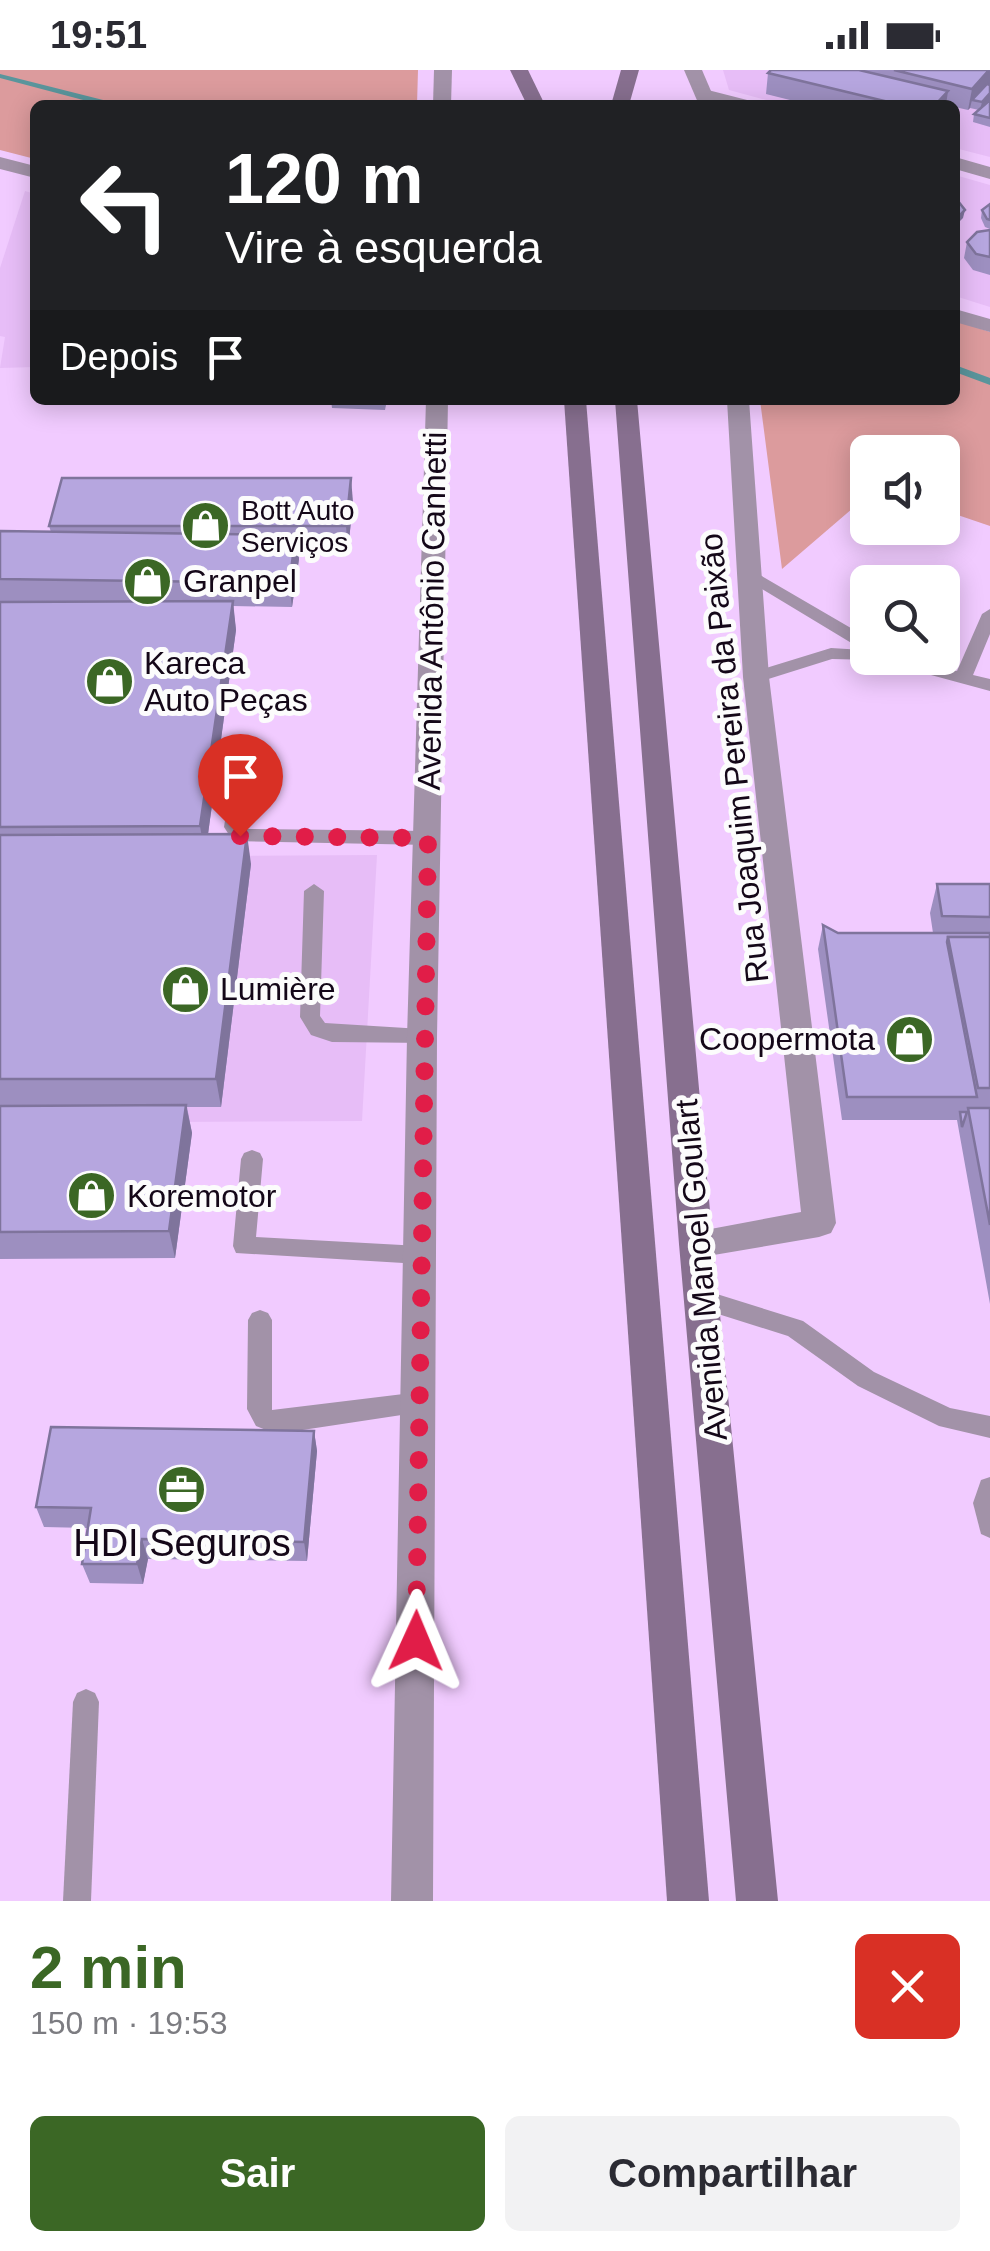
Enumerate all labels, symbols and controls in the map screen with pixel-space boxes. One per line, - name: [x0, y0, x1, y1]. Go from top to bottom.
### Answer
- text: 19:51: [50, 14, 147, 56]
- icon: left: [60, 140, 190, 270]
- text: 120 m: [225, 140, 423, 218]
- text: Vire à esquerda: [225, 222, 542, 273]
- icon: arrive: [198, 330, 253, 385]
- text: Depois: [60, 336, 178, 378]
- street label: Avenida Antônio Canhetti: [411, 431, 453, 791]
- map controls: [850, 435, 960, 675]
- button: sound: [850, 435, 960, 545]
- place label: Bott Auto Serviços: [241, 495, 355, 558]
- shop icon: Bott Auto Serviços: [180, 500, 232, 552]
- street label: Rua Joaquim Pereira da Paixão: [692, 531, 776, 985]
- shop icon: Granpel: [122, 555, 174, 607]
- place label: Granpel: [183, 563, 297, 599]
- button: search: [850, 565, 960, 675]
- place label: Kareca Auto Peças: [144, 645, 308, 718]
- shop icon: Kareca Auto Peças: [83, 655, 135, 707]
- pin: [198, 734, 283, 837]
- icon: arrive: [213, 749, 268, 804]
- shop icon: Lumière: [159, 963, 211, 1015]
- place label: Lumière: [220, 971, 336, 1007]
- shop icon: Coopermota: [884, 1013, 936, 1065]
- place label: Coopermota: [699, 1021, 875, 1057]
- street label: Avenida Manoel Goulart: [668, 1098, 734, 1442]
- shop icon: Koremotor: [66, 1170, 118, 1222]
- place label: Koremotor: [127, 1178, 277, 1214]
- office icon: HDI Seguros: [156, 1463, 208, 1515]
- place label: HDI Seguros: [73, 1522, 291, 1564]
- position arrow: [364, 1589, 468, 1693]
- text: 2 min: [30, 1934, 187, 2001]
- button: close: [855, 1934, 960, 2039]
- text: 150 m · 19:53: [30, 2005, 227, 2041]
- button: Sair: [30, 2116, 485, 2231]
- button: Compartilhar: [505, 2116, 960, 2231]

